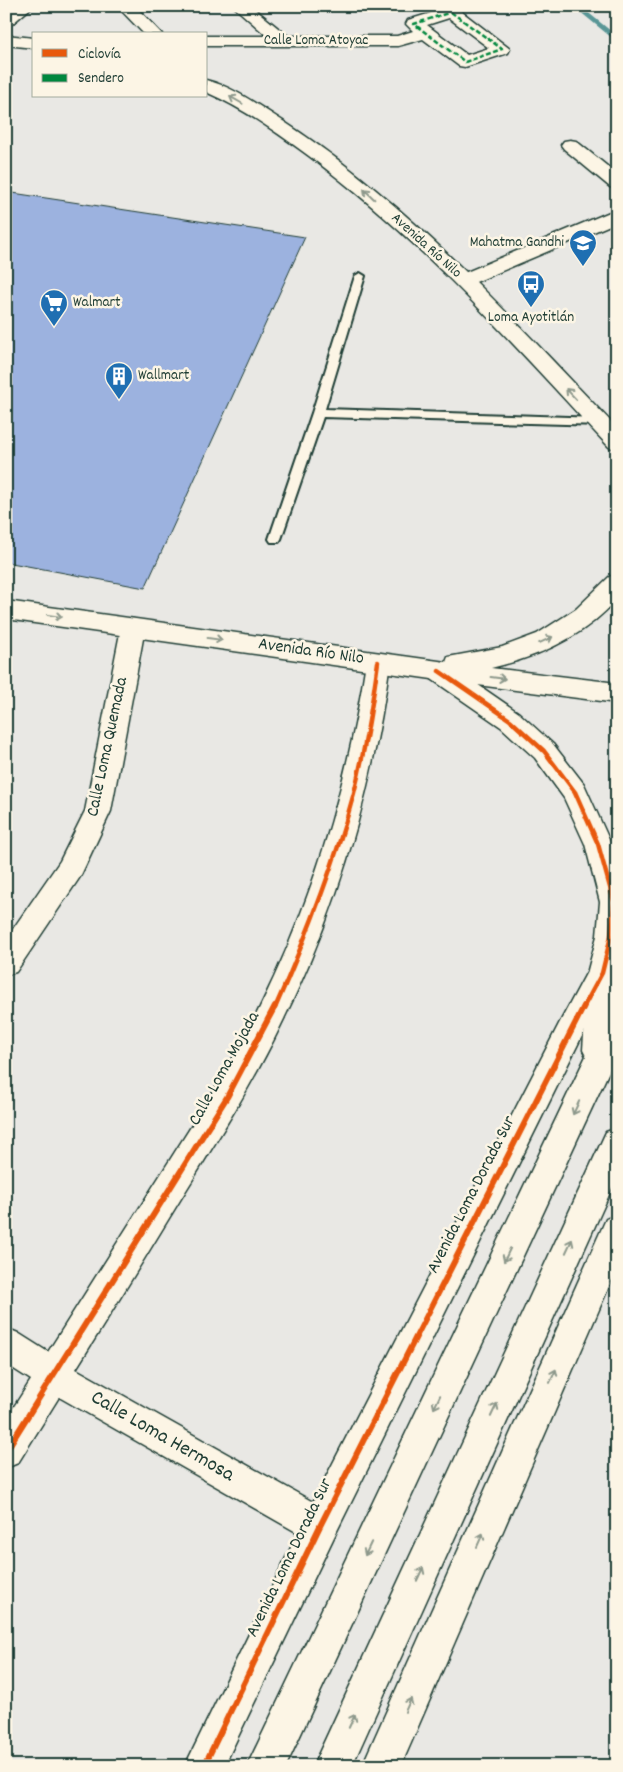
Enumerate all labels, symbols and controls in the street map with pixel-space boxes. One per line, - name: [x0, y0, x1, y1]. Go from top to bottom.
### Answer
- street label: Calle Loma Atoyac: [264, 30, 368, 52]
- legend: [32, 32, 208, 98]
- text: Ciclovía: [78, 44, 121, 66]
- text: Sendero: [78, 68, 124, 90]
- one-way arrow: [230, 94, 244, 104]
- one-way arrow: [362, 188, 375, 200]
- street label: Avenida Río Nilo: [386, 208, 467, 284]
- school or university icon: Mahatma Gandhi: [568, 228, 598, 267]
- place label: Mahatma Gandhi: [470, 232, 564, 254]
- bus stop icon: Loma Ayotitlán: [516, 269, 546, 308]
- supermarket icon: Walmart: [39, 288, 69, 327]
- place label: Walmart: [73, 292, 121, 314]
- place label: Loma Ayotitlán: [488, 307, 574, 329]
- building icon: Wallmart: [104, 361, 134, 400]
- place label: Wallmart: [138, 365, 190, 387]
- one-way arrow: [565, 387, 577, 400]
- one-way arrow: [46, 612, 62, 622]
- street label: Avenida Río Nilo: [256, 632, 366, 672]
- one-way arrow: [207, 634, 223, 644]
- one-way arrow: [538, 635, 553, 645]
- one-way arrow: [489, 673, 505, 683]
- street label: Calle Loma Quemada: [81, 674, 135, 819]
- street label: Calle Loma Mojada: [183, 1007, 267, 1131]
- one-way arrow: [571, 1100, 581, 1115]
- street label: Avenida Loma Dorada Sur: [421, 1112, 523, 1278]
- one-way arrow: [565, 1239, 575, 1254]
- one-way arrow: [502, 1247, 511, 1262]
- one-way arrow: [548, 1369, 558, 1384]
- street label: Calle Loma Hermosa: [85, 1384, 240, 1491]
- one-way arrow: [432, 1394, 442, 1409]
- one-way arrow: [490, 1403, 500, 1418]
- street label: Avenida Loma Dorada Sur: [241, 1474, 340, 1642]
- one-way arrow: [476, 1533, 486, 1548]
- one-way arrow: [363, 1541, 372, 1556]
- one-way arrow: [415, 1567, 425, 1582]
- one-way arrow: [403, 1698, 413, 1713]
- one-way arrow: [348, 1714, 357, 1729]

